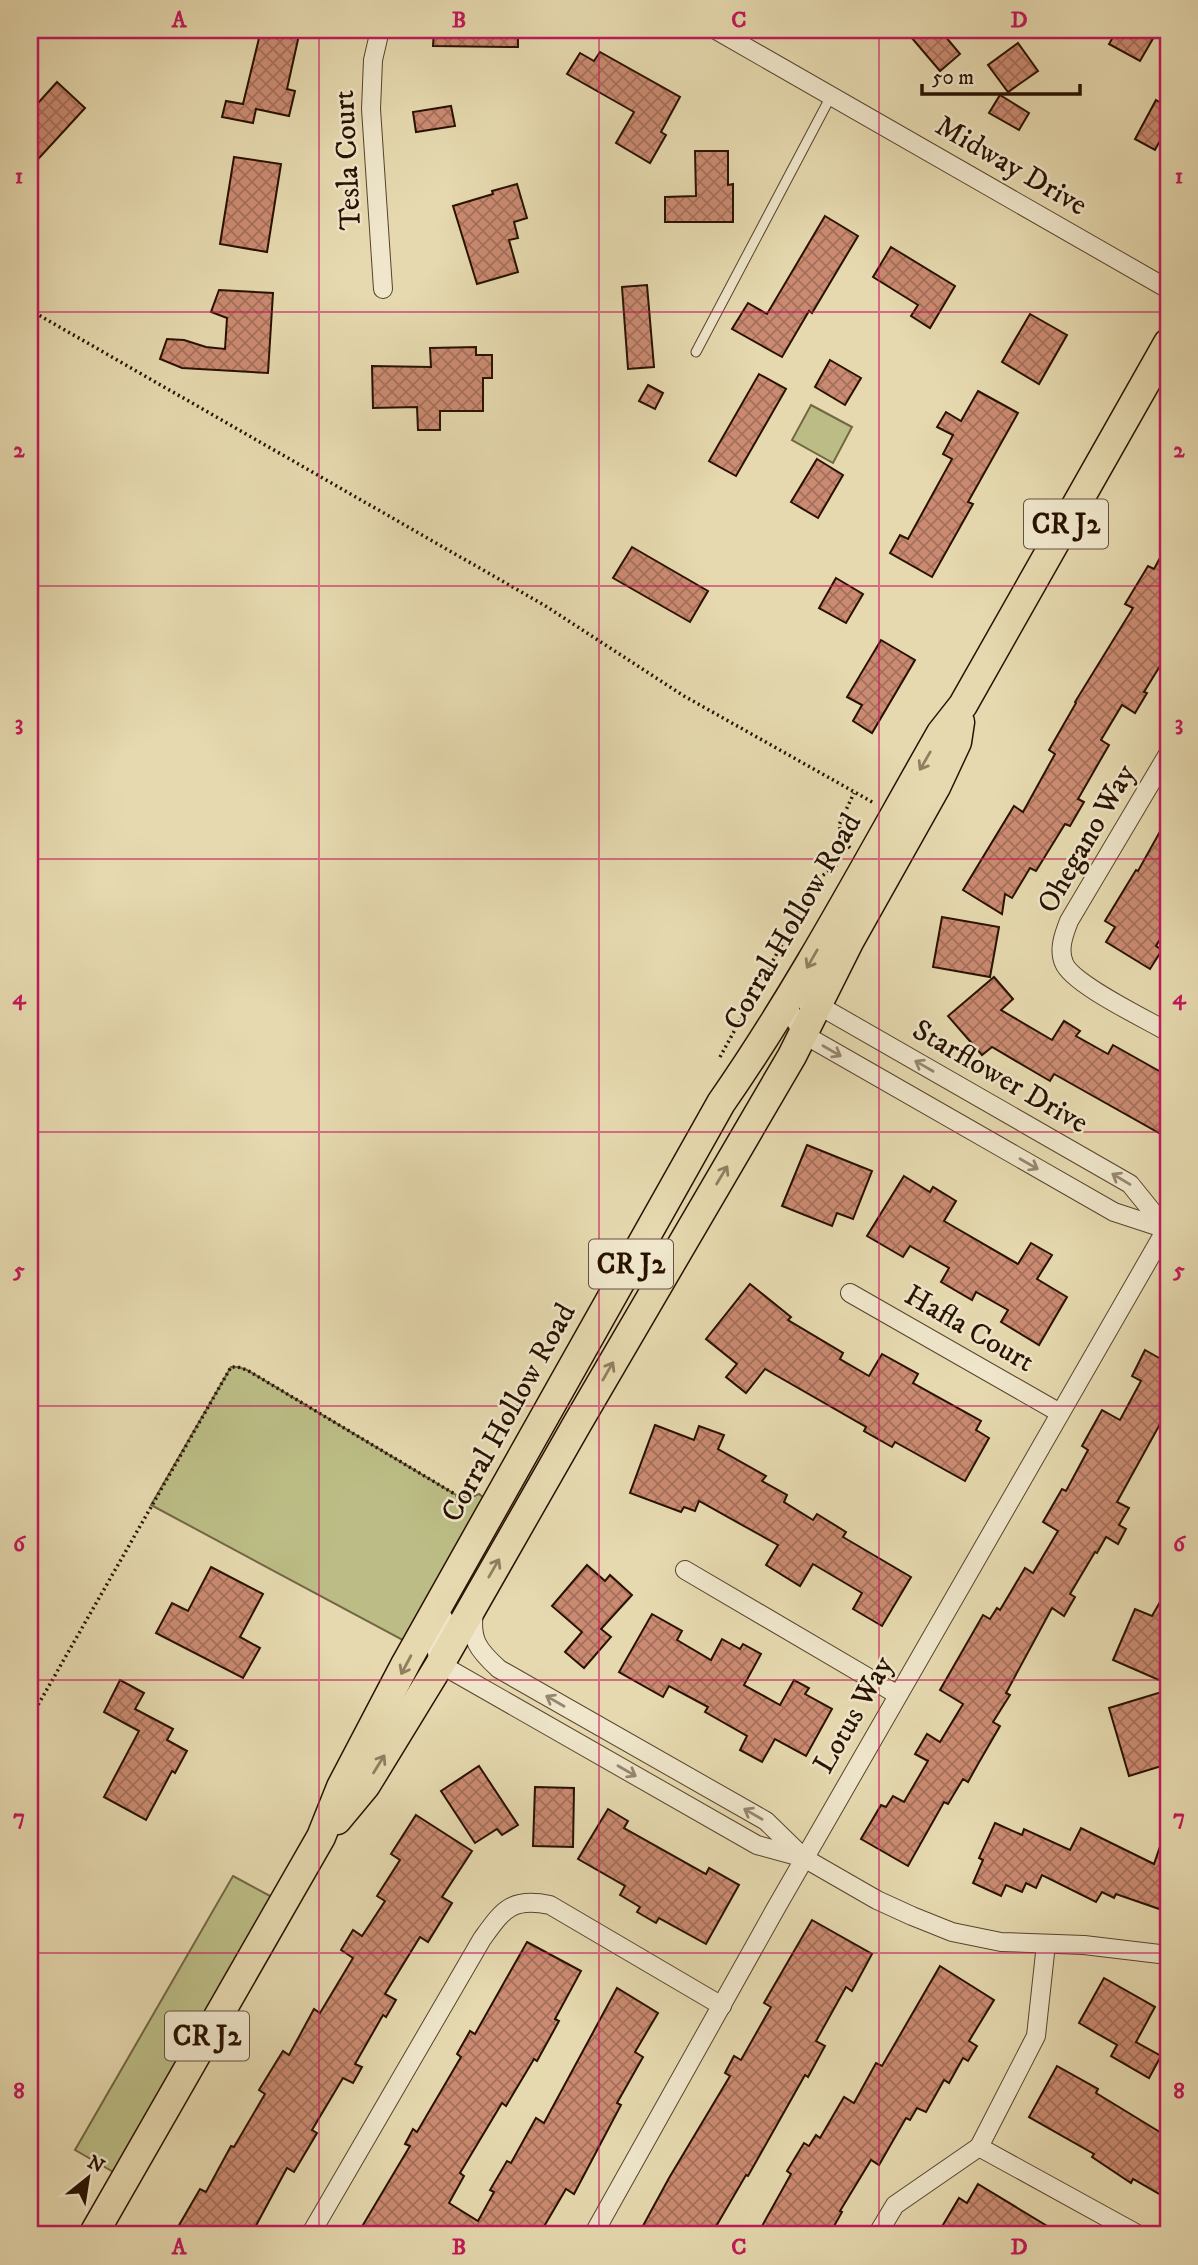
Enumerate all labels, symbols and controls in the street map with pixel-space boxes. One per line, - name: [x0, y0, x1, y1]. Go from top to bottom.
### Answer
- text: A: [171, 6, 188, 35]
- text: B: [452, 6, 466, 35]
- text: C: [731, 6, 747, 35]
- text: D: [1010, 6, 1028, 35]
- scale bar: [922, 52, 1079, 96]
- text: 50 m: [932, 65, 974, 91]
- street label: Tesla Court: [326, 89, 370, 231]
- street label: Midway Drive: [928, 108, 1094, 224]
- text: 1: [15, 162, 23, 191]
- text: 1: [1175, 162, 1183, 191]
- text: 2: [13, 436, 25, 465]
- text: 2: [1173, 436, 1185, 465]
- road number: CR J2: [1024, 500, 1108, 548]
- text: 3: [15, 709, 23, 738]
- text: 3: [1175, 709, 1183, 738]
- one-way arrow: [917, 751, 931, 771]
- street label: Ohegano Way: [1030, 757, 1145, 920]
- street label: Corral Hollow Road: [716, 807, 870, 1037]
- one-way arrow: [805, 948, 818, 969]
- text: 4: [12, 983, 27, 1012]
- text: 4: [1172, 983, 1187, 1012]
- street label: Starflower Drive: [906, 1012, 1094, 1142]
- one-way arrow: [821, 1045, 842, 1058]
- one-way arrow: [914, 1058, 934, 1072]
- one-way arrow: [1019, 1157, 1039, 1171]
- one-way arrow: [715, 1165, 729, 1185]
- one-way arrow: [1111, 1172, 1131, 1186]
- road number: CR J2: [589, 1240, 673, 1288]
- text: 5: [12, 1256, 25, 1285]
- text: 5: [1172, 1256, 1185, 1285]
- street label: Hafla Court: [897, 1277, 1041, 1381]
- street label: Corral Hollow Road: [434, 1297, 584, 1529]
- one-way arrow: [601, 1362, 615, 1382]
- text: 6: [13, 1530, 27, 1559]
- text: 6: [1173, 1530, 1187, 1559]
- one-way arrow: [487, 1559, 501, 1579]
- street label: Lotus Way: [806, 1649, 903, 1780]
- one-way arrow: [398, 1655, 412, 1675]
- one-way arrow: [546, 1694, 566, 1708]
- one-way arrow: [372, 1755, 386, 1775]
- one-way arrow: [617, 1764, 637, 1778]
- text: 7: [13, 1803, 25, 1832]
- text: 7: [1173, 1803, 1185, 1832]
- one-way arrow: [743, 1807, 763, 1821]
- road number: CR J2: [165, 2011, 249, 2060]
- text: 8: [13, 2077, 25, 2106]
- text: 8: [1173, 2077, 1185, 2106]
- north arrow: [52, 2142, 122, 2212]
- text: N: [83, 2151, 109, 2179]
- text: A: [171, 2233, 188, 2262]
- text: B: [452, 2233, 466, 2262]
- text: C: [731, 2233, 747, 2262]
- text: D: [1010, 2233, 1028, 2262]

